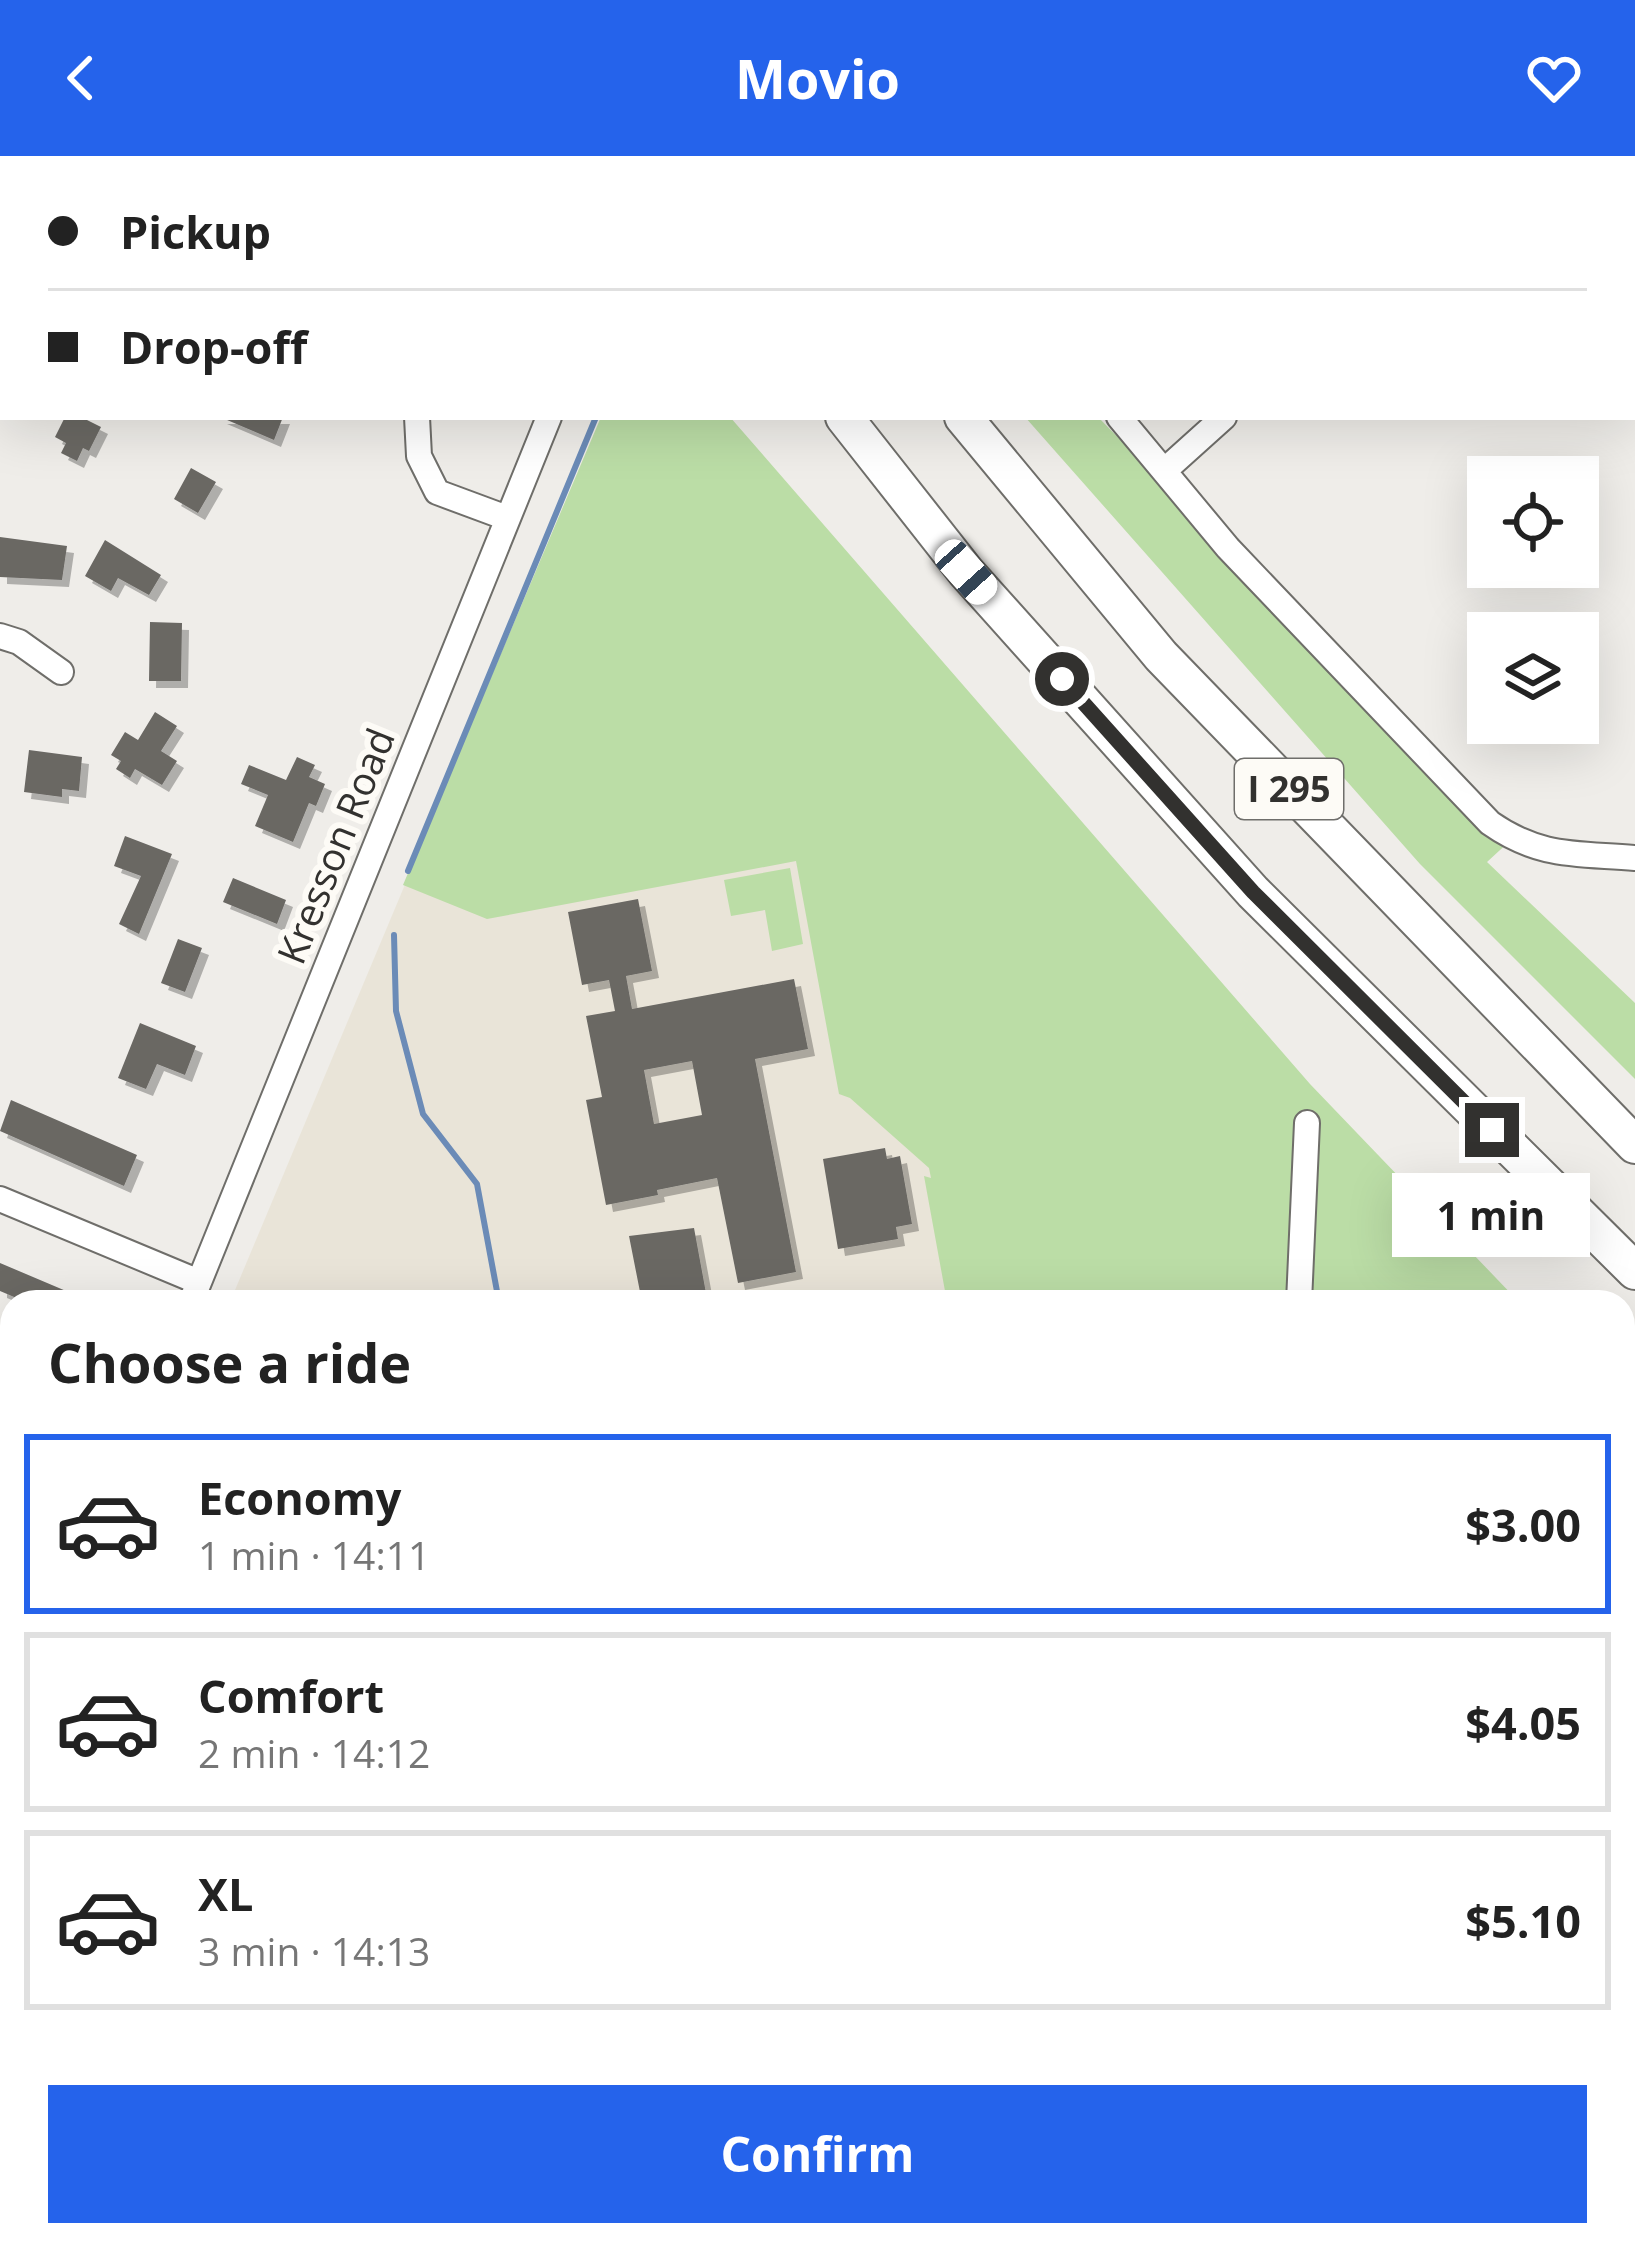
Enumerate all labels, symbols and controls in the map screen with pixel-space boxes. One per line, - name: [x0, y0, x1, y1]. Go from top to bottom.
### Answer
- text: Movio: [735, 41, 900, 115]
- icon: back: [48, 45, 114, 111]
- icon: heart: [1521, 45, 1587, 111]
- text: Pickup: [120, 201, 271, 262]
- text: Drop-off: [120, 316, 307, 377]
- map controls: [1467, 456, 1599, 744]
- button: locate: [1467, 456, 1599, 588]
- car: [929, 533, 1003, 611]
- button: layers: [1467, 612, 1599, 744]
- route start: [1035, 652, 1089, 706]
- street label: Kresson Road: [263, 720, 406, 971]
- road number: I 295: [1235, 759, 1343, 819]
- route end: [1465, 1103, 1519, 1157]
- callout: 1 min: [1393, 1172, 1591, 1256]
- text: 1 min: [1437, 1188, 1545, 1241]
- text: Choose a ride: [48, 1325, 411, 1399]
- text: Economy: [198, 1467, 401, 1528]
- icon: car: [54, 1470, 162, 1578]
- text: $3.00: [1465, 1494, 1581, 1555]
- text: 1 min · 14:11: [198, 1528, 430, 1581]
- text: Comfort: [198, 1665, 384, 1726]
- icon: car: [54, 1668, 162, 1776]
- text: $4.05: [1465, 1692, 1581, 1753]
- text: 2 min · 14:12: [198, 1726, 430, 1779]
- text: XL: [198, 1863, 253, 1924]
- icon: car: [54, 1866, 162, 1974]
- text: $5.10: [1465, 1890, 1581, 1951]
- text: 3 min · 14:13: [198, 1924, 430, 1977]
- button: Confirm: [48, 2085, 1587, 2223]

